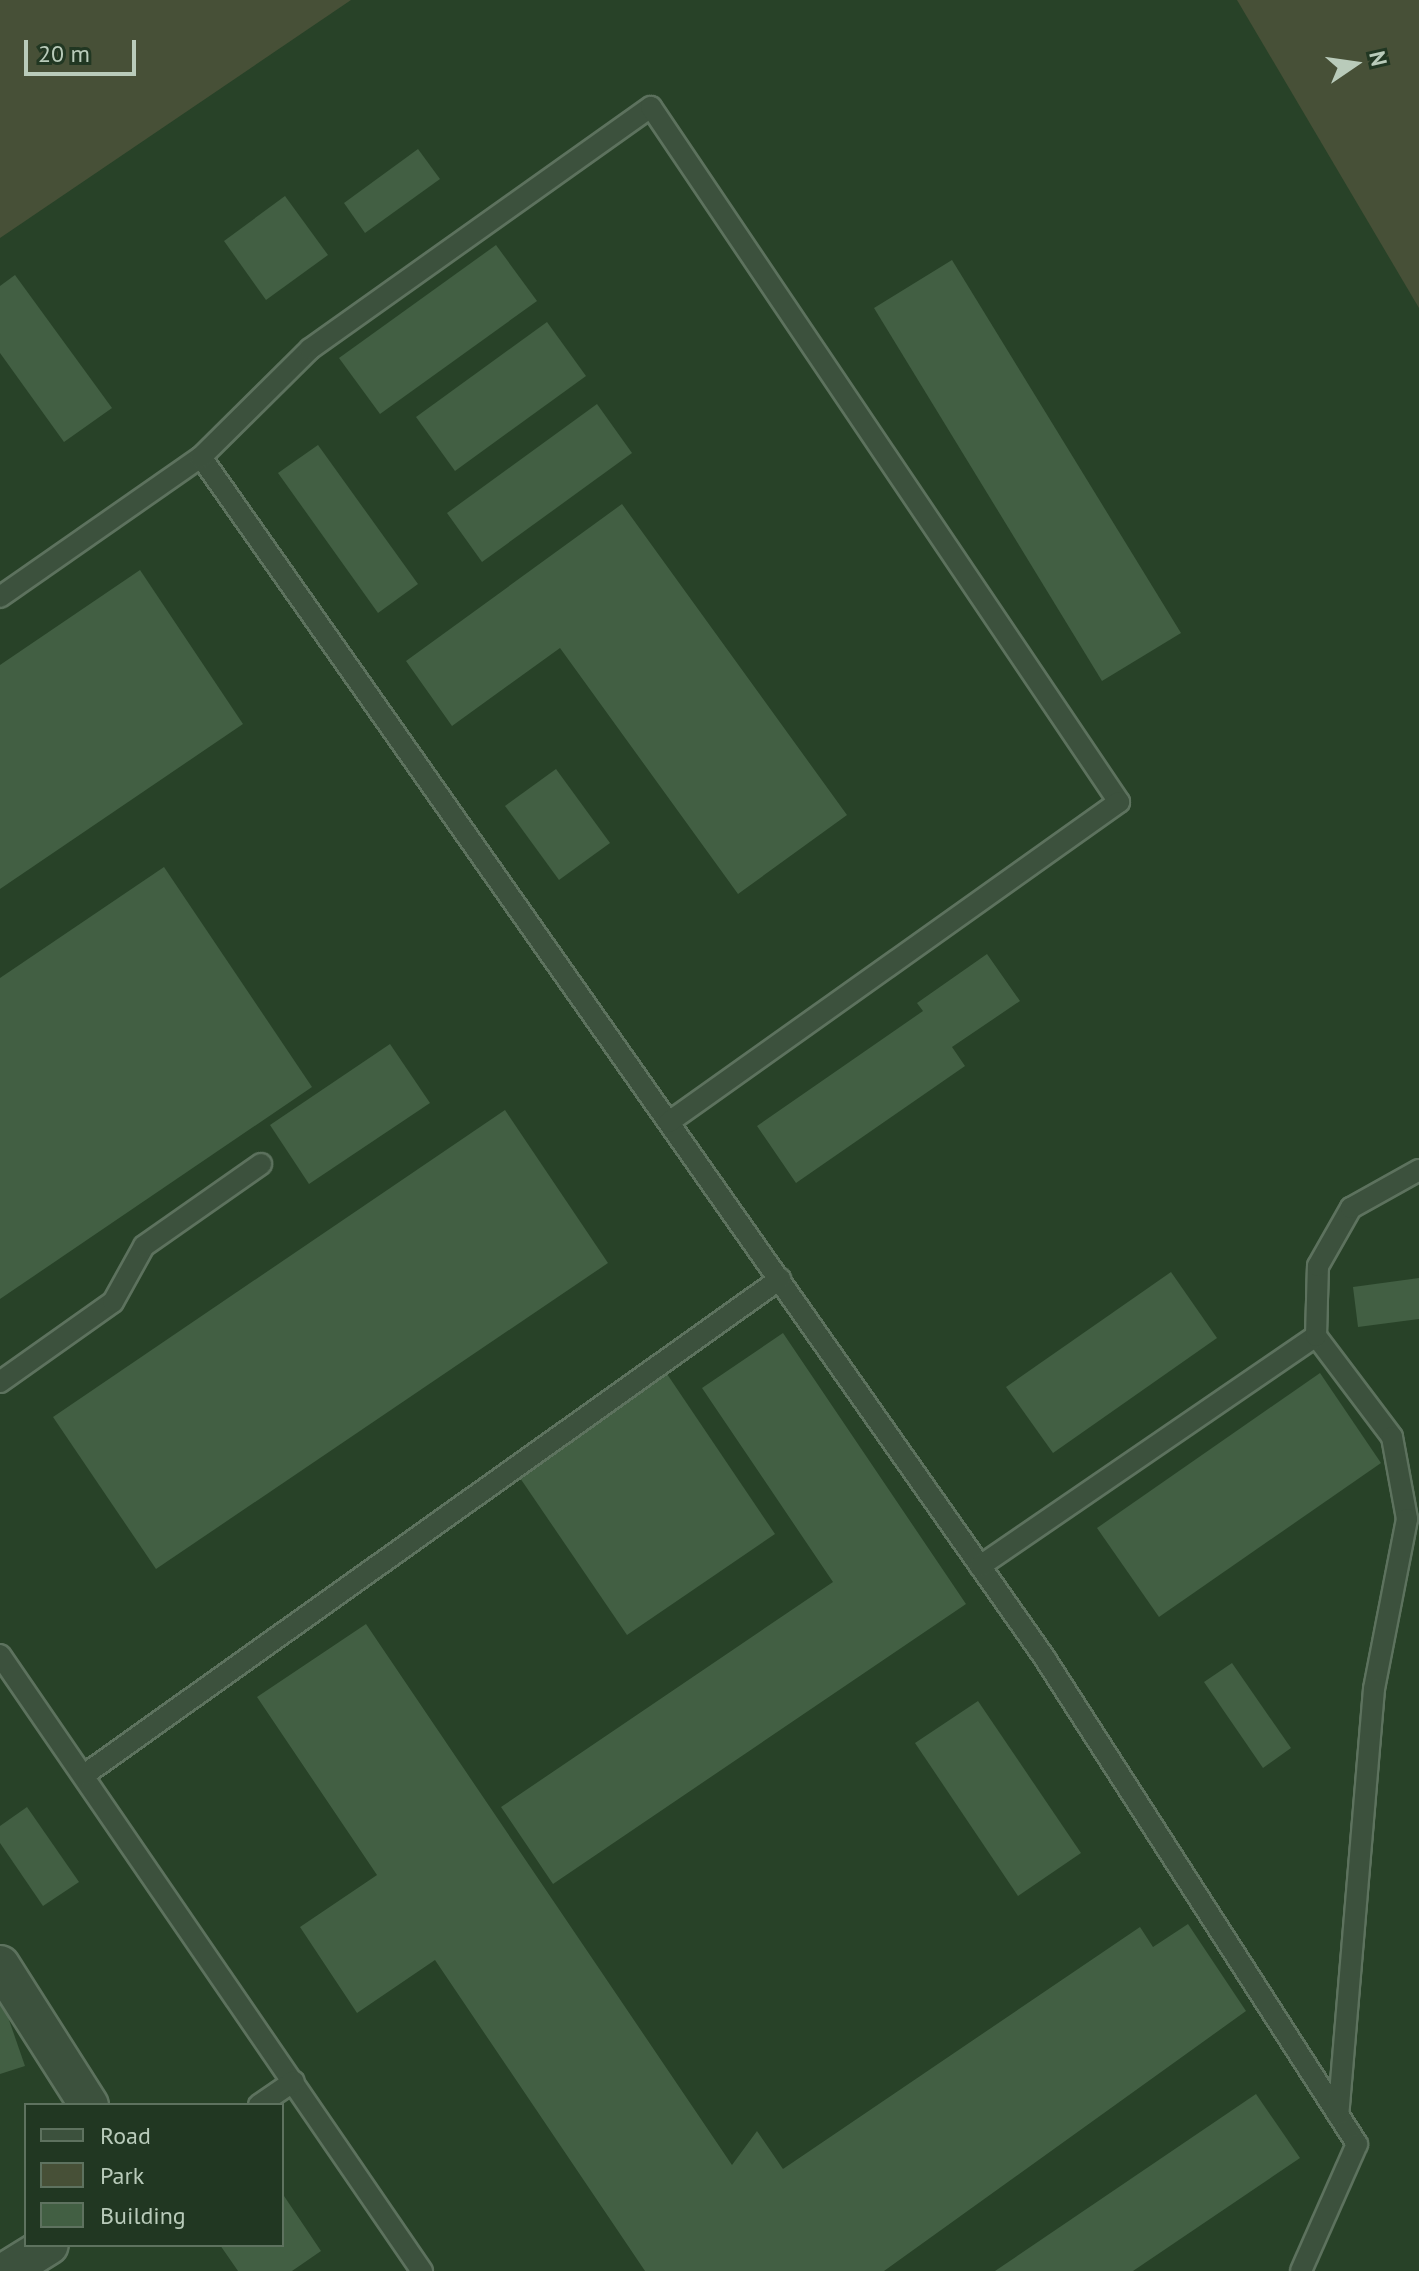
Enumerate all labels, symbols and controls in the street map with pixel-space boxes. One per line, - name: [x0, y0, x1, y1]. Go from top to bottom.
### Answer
- scale bar: [28, 24, 140, 74]
- north arrow: [1315, 24, 1395, 104]
- text: 20 m: [38, 38, 90, 69]
- text: N: [1363, 48, 1394, 69]
- legend: [24, 2103, 284, 2247]
- text: Road: [100, 2120, 151, 2151]
- text: Park: [100, 2160, 144, 2191]
- text: Building: [100, 2200, 186, 2231]

